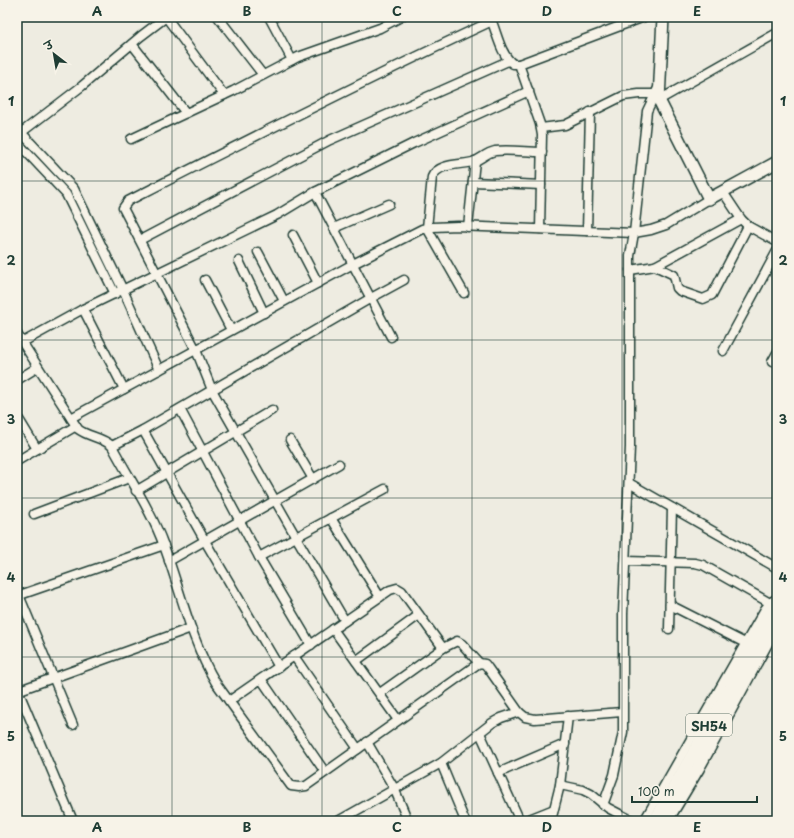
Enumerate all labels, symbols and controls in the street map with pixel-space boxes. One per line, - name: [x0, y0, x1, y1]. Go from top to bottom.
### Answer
- text: A: [92, 1, 102, 20]
- text: B: [243, 1, 252, 20]
- text: C: [392, 1, 402, 20]
- text: D: [542, 1, 552, 20]
- text: E: [693, 1, 701, 20]
- north arrow: [34, 34, 74, 74]
- text: उ: [40, 35, 58, 55]
- text: 1: [8, 91, 14, 110]
- text: 1: [780, 91, 786, 110]
- text: 2: [6, 250, 16, 269]
- text: 2: [778, 250, 788, 269]
- text: 3: [7, 409, 16, 428]
- text: 3: [779, 409, 788, 428]
- text: 4: [7, 567, 16, 586]
- text: 4: [779, 567, 788, 586]
- road number: SH54: [686, 714, 732, 736]
- text: 5: [7, 726, 15, 745]
- text: 5: [779, 726, 787, 745]
- scale bar: [632, 778, 757, 804]
- text: 100 m: [638, 782, 675, 800]
- text: A: [92, 817, 102, 836]
- text: B: [243, 817, 252, 836]
- text: C: [392, 817, 402, 836]
- text: D: [542, 817, 552, 836]
- text: E: [693, 817, 701, 836]

